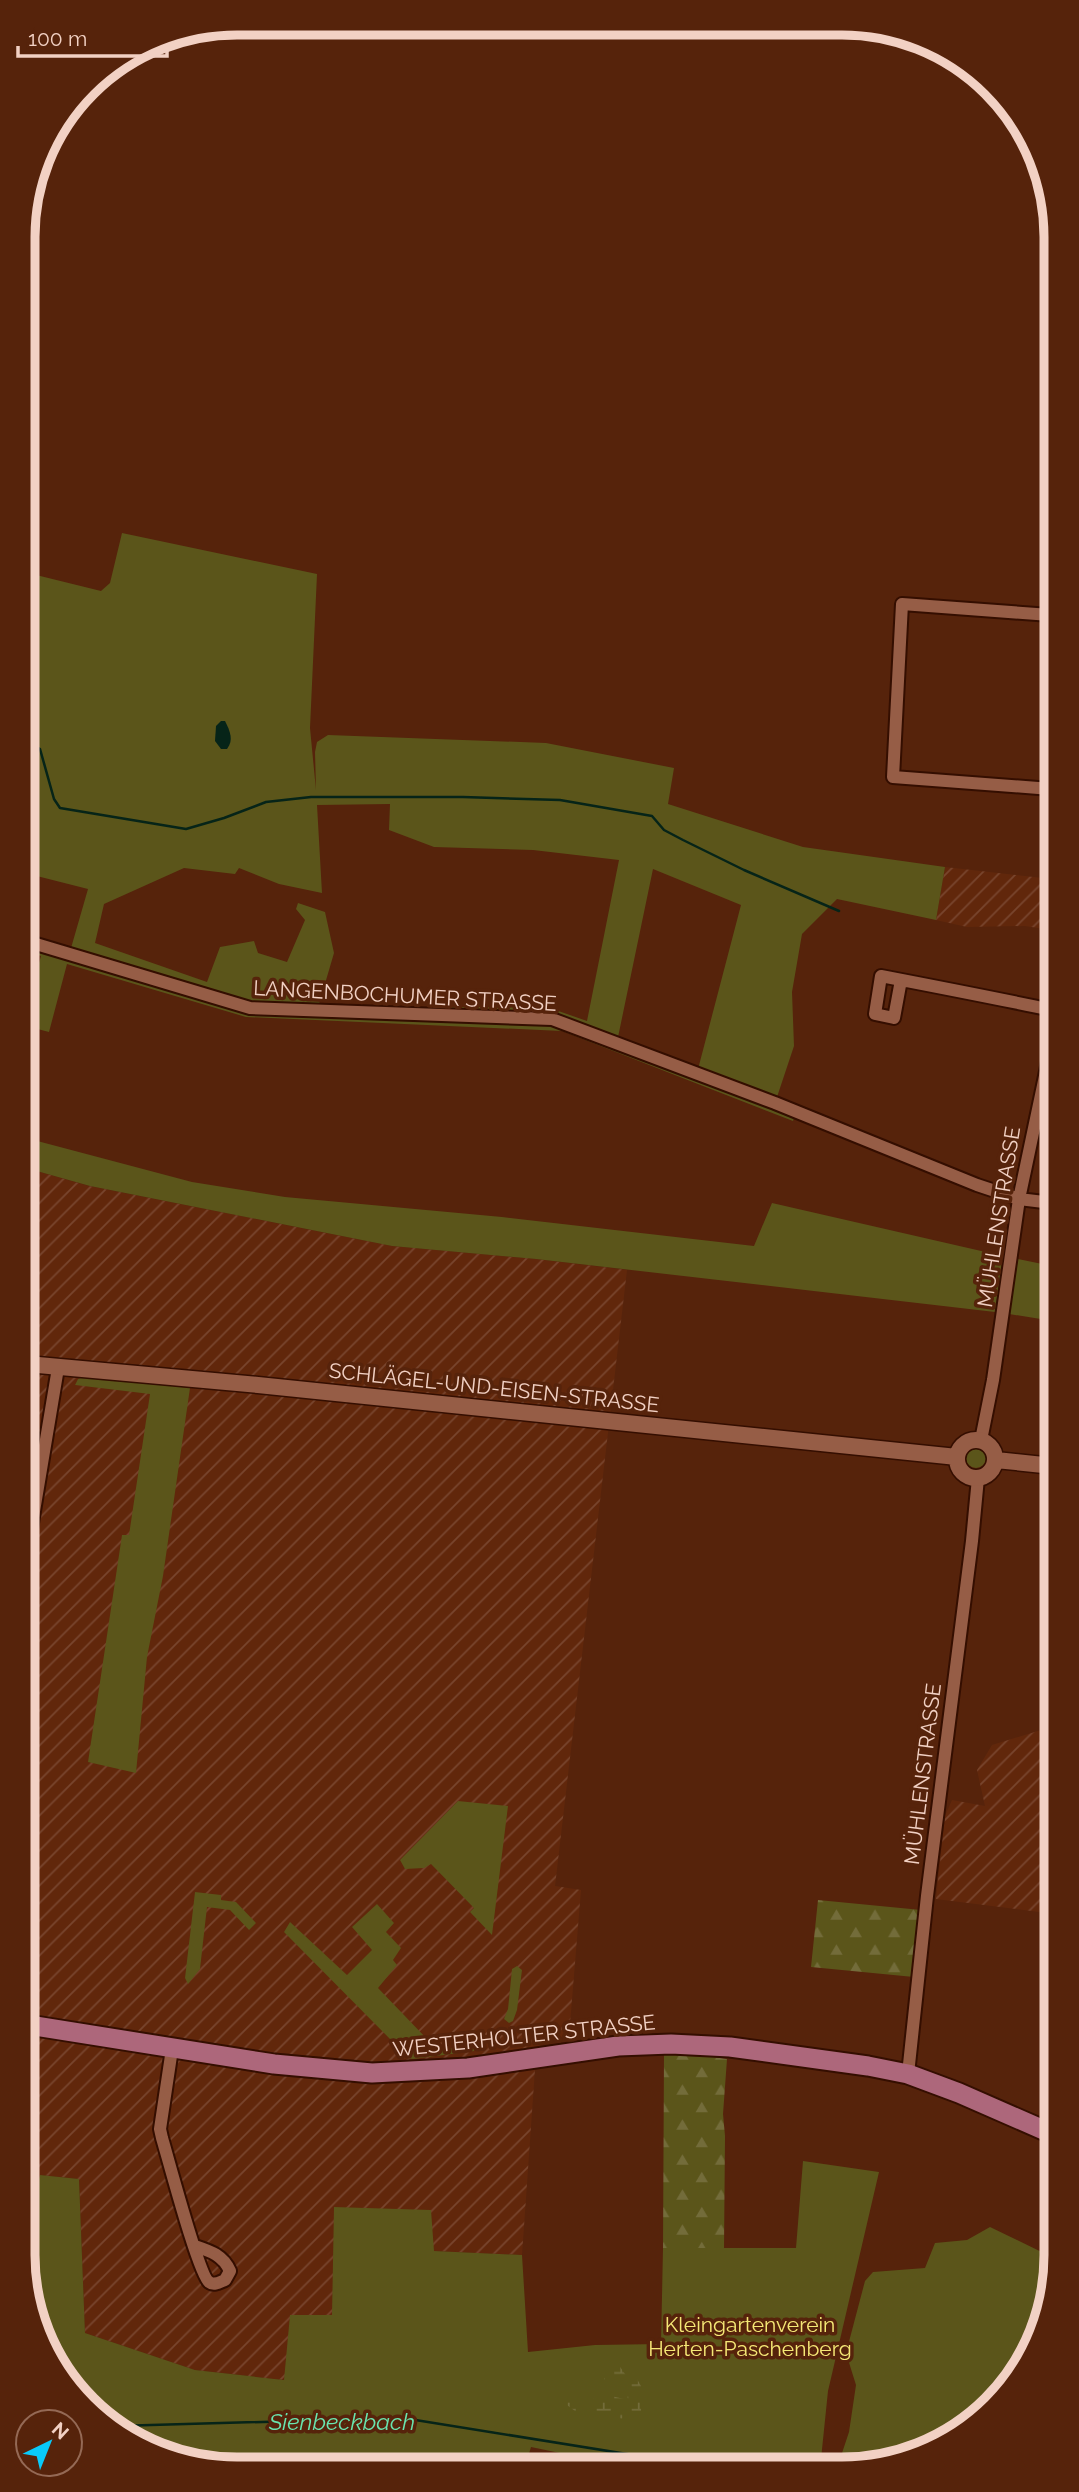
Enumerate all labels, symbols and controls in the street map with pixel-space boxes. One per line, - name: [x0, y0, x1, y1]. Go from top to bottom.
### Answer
- scale bar: [18, 14, 166, 58]
- text: 100 m: [28, 26, 87, 51]
- street label: LANGENBOCHUMER STRASSE: [253, 975, 557, 1016]
- street label: MÜHLENSTRASSE: [972, 1125, 1025, 1309]
- street label: SCHLÄGEL-UND-EISEN-STRASSE: [328, 1358, 660, 1417]
- street label: MÜHLENSTRASSE: [899, 1682, 946, 1866]
- street label: WESTERHOLTER STRASSE: [391, 2009, 657, 2062]
- park label: Kleingartenverein Herten-Paschenberg: [648, 2312, 852, 2361]
- north arrow: [14, 2408, 84, 2478]
- water label: Sienbeckbach: [268, 2408, 415, 2435]
- text: N: [48, 2418, 73, 2444]

